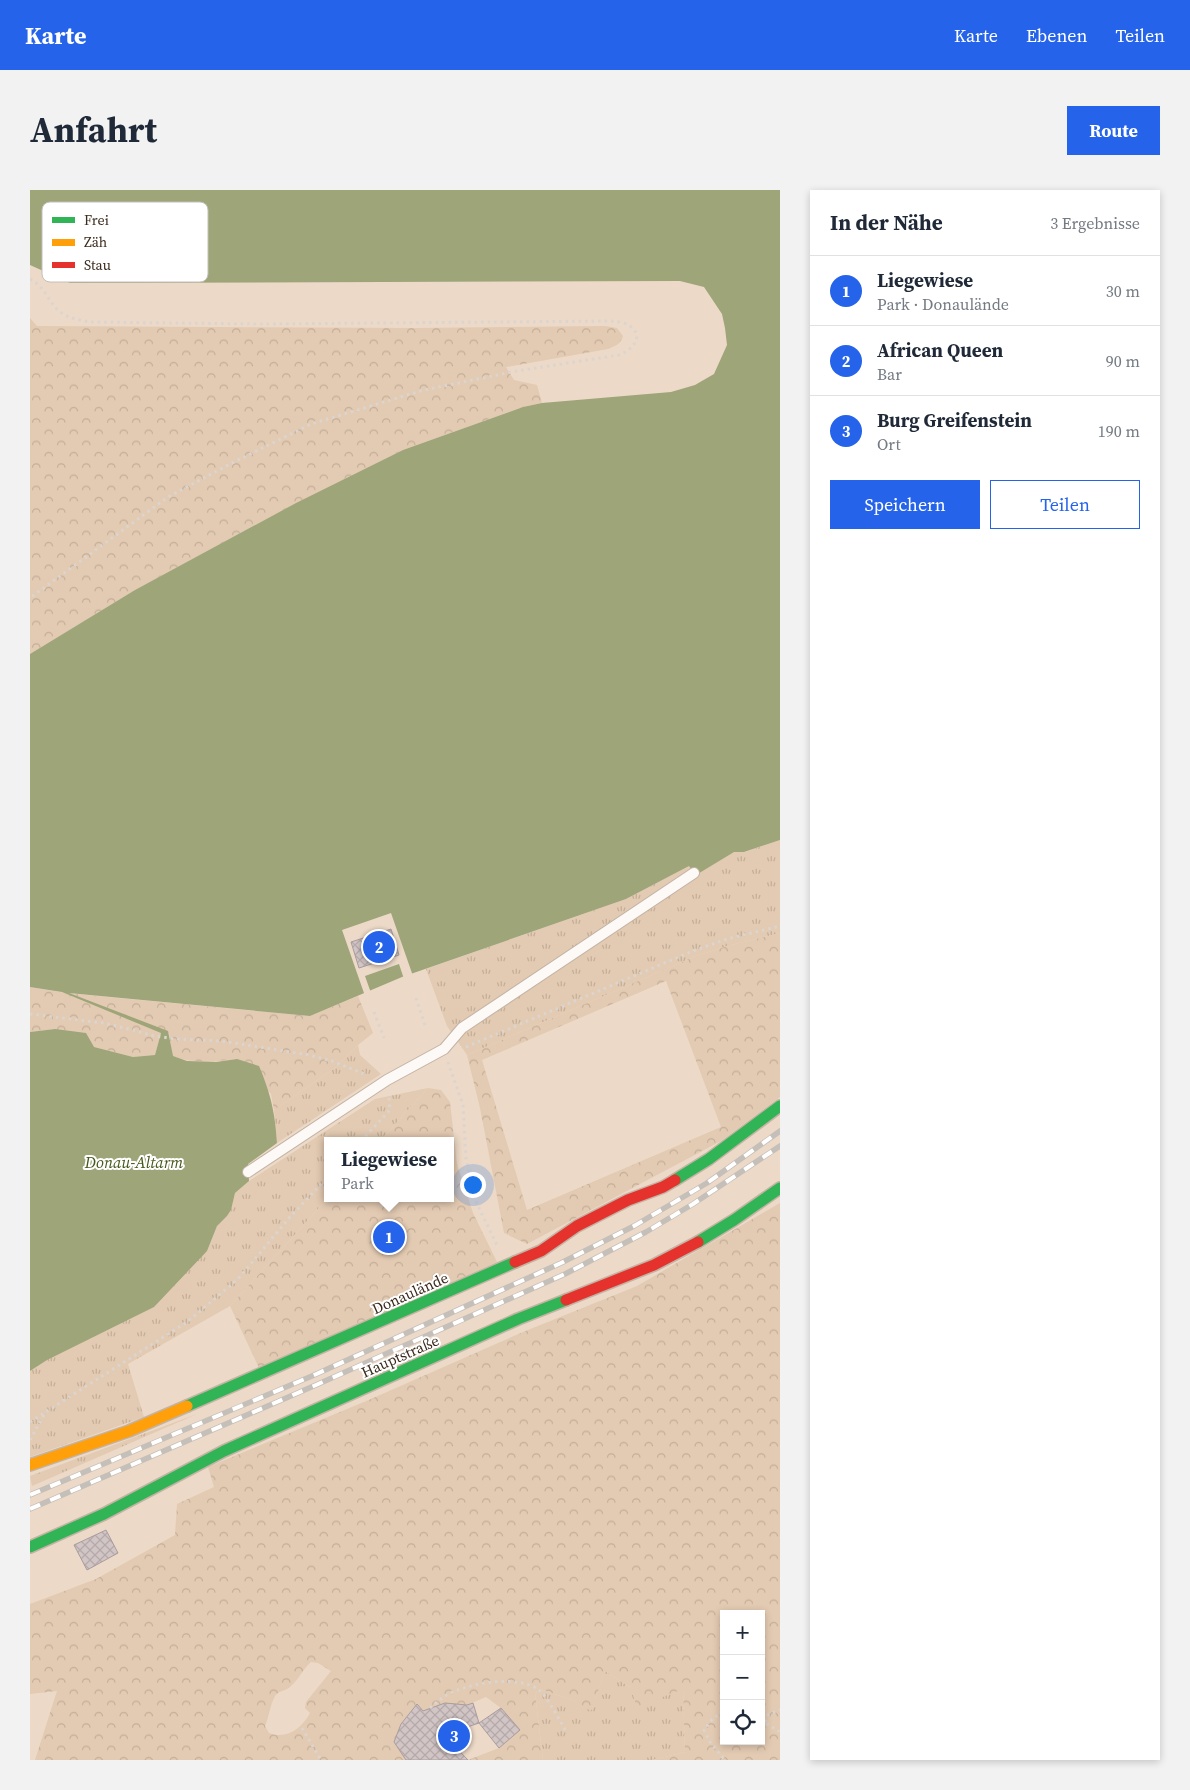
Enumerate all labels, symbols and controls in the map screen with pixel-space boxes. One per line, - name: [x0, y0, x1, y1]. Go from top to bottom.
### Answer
- text: Karte: [25, 19, 86, 52]
- text: Karte: [954, 23, 998, 48]
- text: Ebenen: [1026, 23, 1087, 48]
- text: Teilen: [1115, 23, 1165, 48]
- text: Anfahrt: [30, 106, 157, 154]
- button: Route: [1067, 106, 1160, 155]
- legend: [42, 202, 208, 282]
- text: In der Nähe: [830, 208, 943, 237]
- text: Frei: [84, 210, 109, 230]
- text: 3 Ergebnisse: [1050, 212, 1140, 234]
- text: Zäh: [84, 232, 107, 252]
- text: Stau: [84, 255, 111, 275]
- text: Liegewiese: [877, 267, 973, 293]
- text: 1: [842, 280, 850, 302]
- text: 30 m: [1106, 280, 1140, 302]
- text: Park · Donaulände: [877, 293, 1009, 315]
- text: African Queen: [877, 337, 1003, 363]
- text: 2: [842, 350, 850, 372]
- text: 90 m: [1106, 350, 1140, 372]
- text: Bar: [877, 363, 902, 385]
- text: Burg Greifenstein: [877, 407, 1032, 433]
- text: 3: [842, 420, 850, 442]
- text: 190 m: [1098, 420, 1140, 442]
- text: Ort: [877, 433, 901, 455]
- button: Speichern: [830, 480, 980, 529]
- button: Teilen: [990, 480, 1140, 529]
- pin: 2: [363, 928, 395, 966]
- popup: [324, 1137, 454, 1202]
- text: Liegewiese: [341, 1146, 437, 1172]
- water label: Donau-Altarm: [84, 1151, 183, 1173]
- text: Park: [341, 1172, 374, 1194]
- your location: [460, 1172, 486, 1198]
- pin: 1: [373, 1218, 405, 1256]
- street label: Donaulände: [369, 1267, 452, 1319]
- street label: Hauptstraße: [358, 1329, 442, 1382]
- map controls: [720, 1610, 765, 1745]
- button: +: [720, 1610, 765, 1655]
- button: −: [720, 1655, 765, 1700]
- button: locate: [720, 1700, 765, 1745]
- pin: 3: [438, 1717, 470, 1755]

